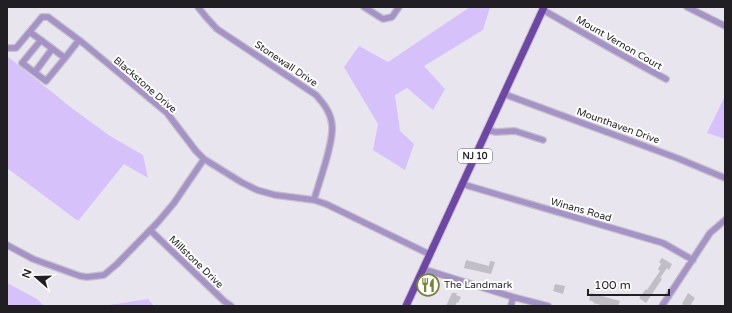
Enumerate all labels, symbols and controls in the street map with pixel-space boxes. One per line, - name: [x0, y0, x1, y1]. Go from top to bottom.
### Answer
- street label: Mount Vernon Court: [574, 13, 664, 73]
- street label: Stonewall Drive: [252, 39, 320, 90]
- street label: Blackstone Drive: [111, 54, 179, 116]
- street label: Mounthaven Drive: [575, 105, 661, 147]
- road number: NJ 10: [458, 149, 492, 163]
- street label: Winans Road: [549, 196, 613, 224]
- street label: Millstone Drive: [166, 233, 226, 291]
- north arrow: [16, 257, 56, 297]
- text: N: [19, 267, 35, 280]
- scale bar: [588, 271, 669, 297]
- restaurant icon: The Landmark: [415, 272, 441, 298]
- text: 100 m: [594, 278, 631, 292]
- place label: The Landmark: [444, 279, 513, 291]

